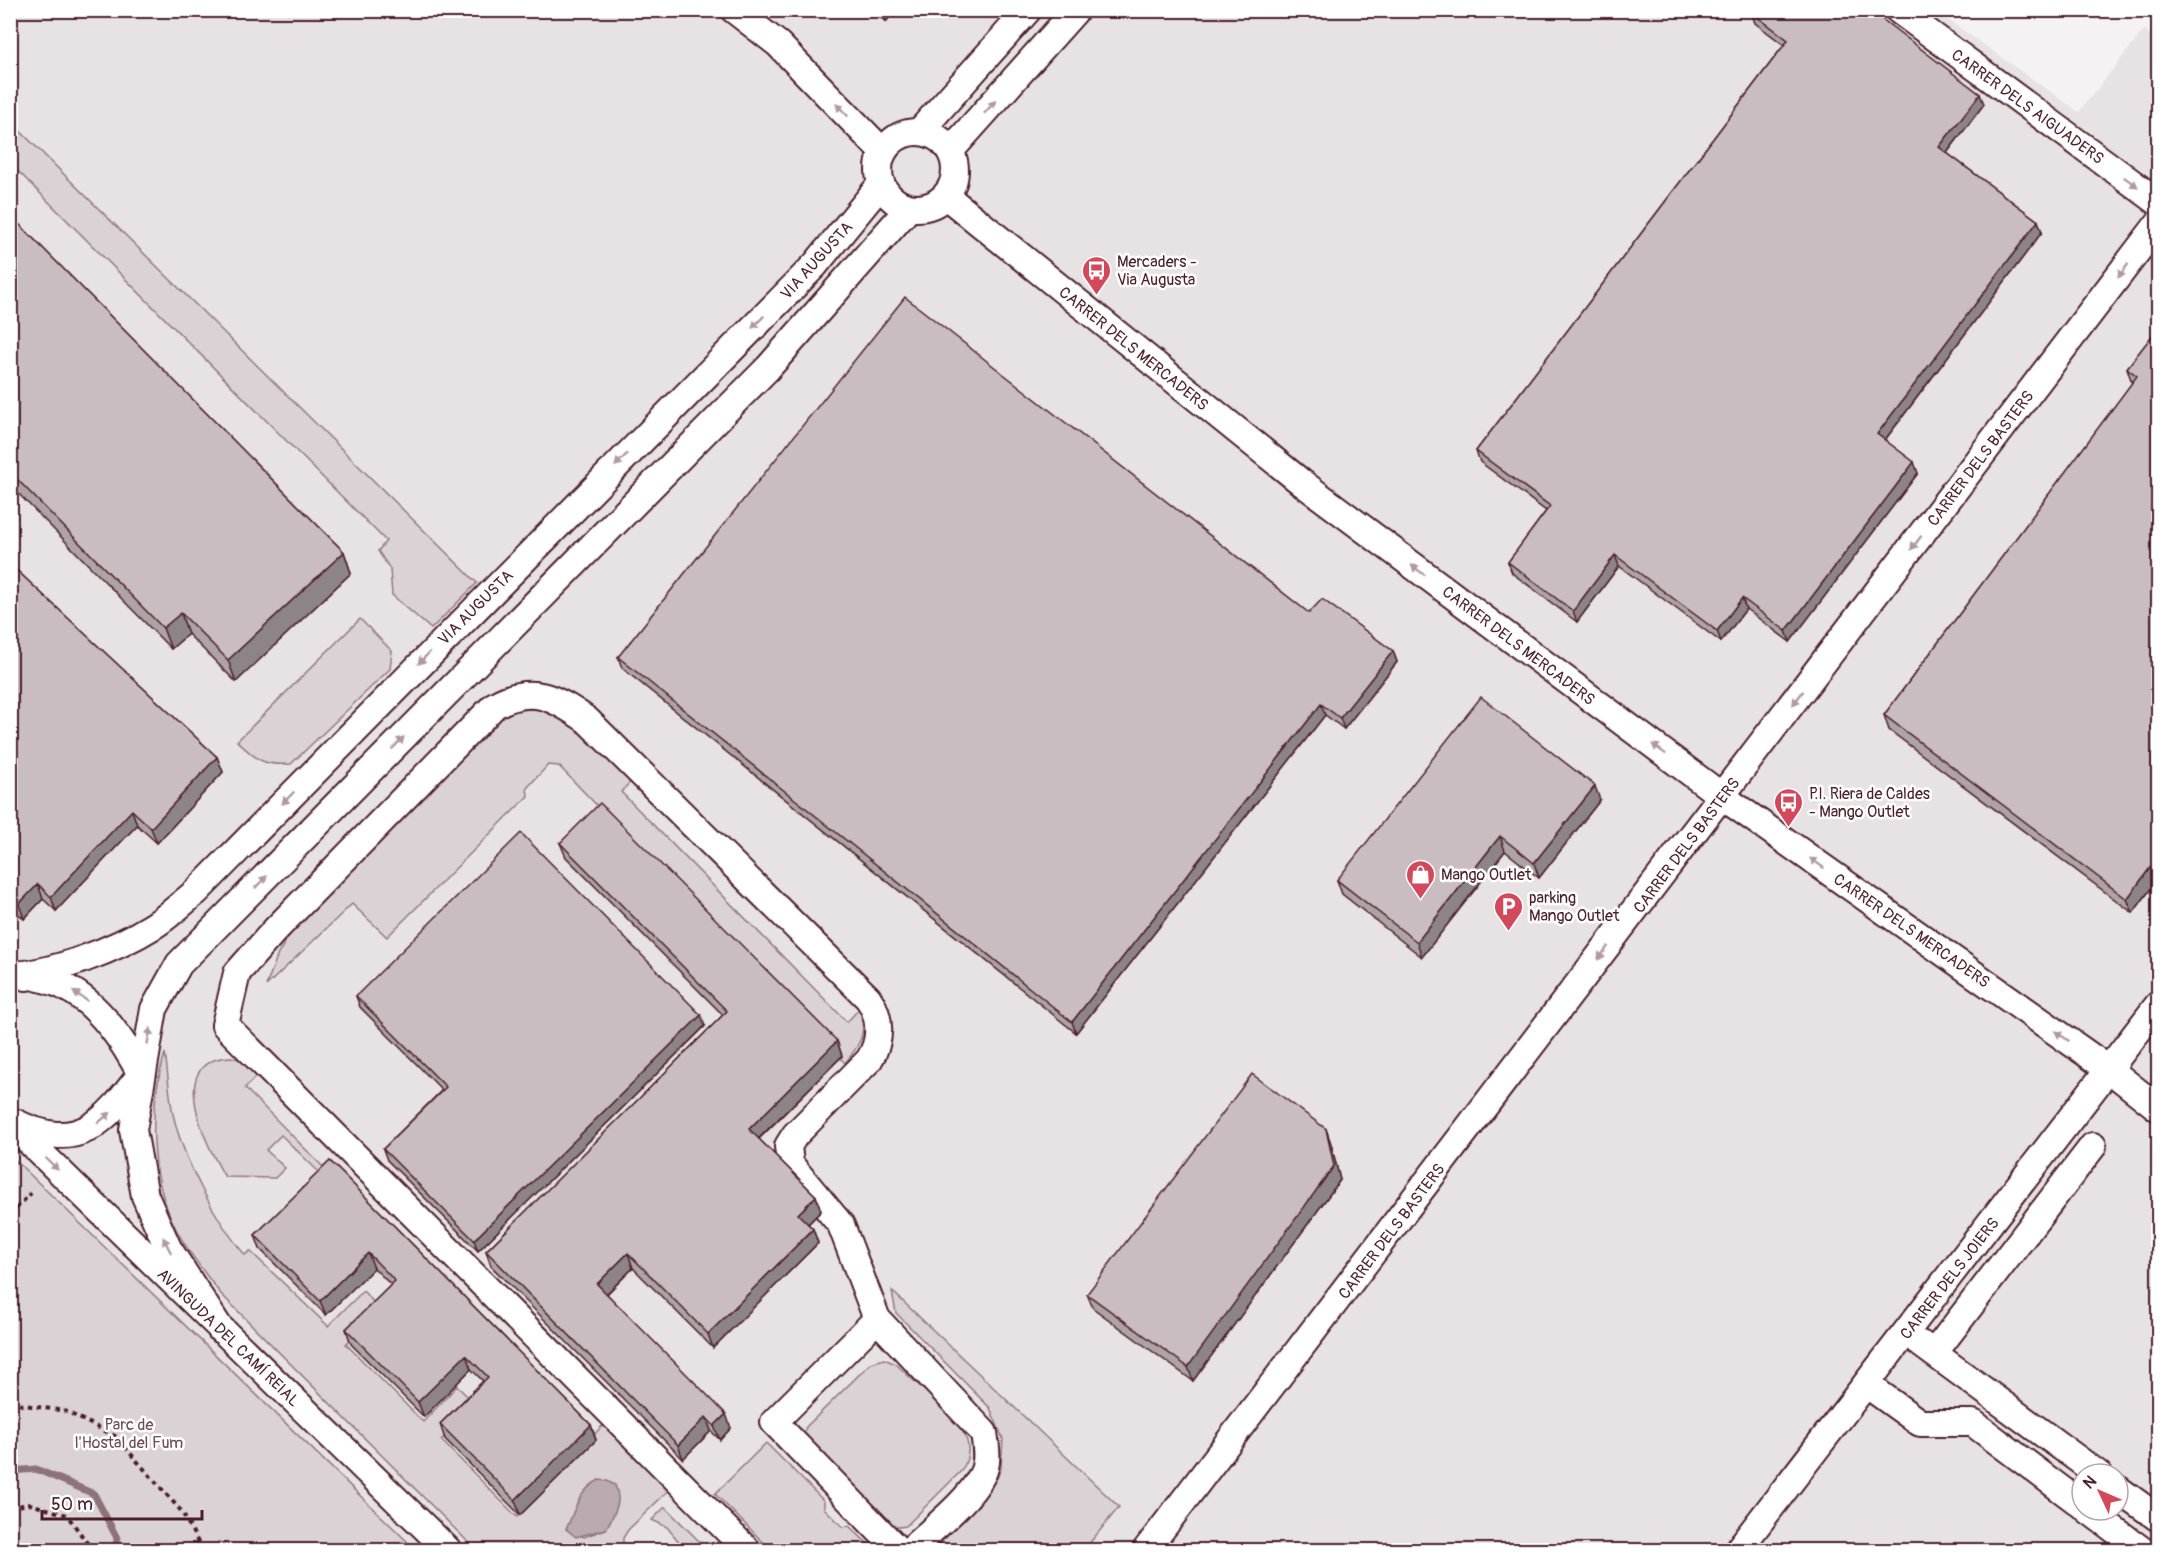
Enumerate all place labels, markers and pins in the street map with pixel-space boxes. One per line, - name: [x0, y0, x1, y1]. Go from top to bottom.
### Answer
- place label: Mercaders - Via Augusta: [1117, 252, 1197, 290]
- bus stop icon: Mercaders - Via Augusta: [1080, 254, 1112, 296]
- place label: P.I. Riera de Caldes - Mango Outlet: [1809, 784, 1930, 822]
- bus stop icon: P.I. Riera de Caldes - Mango Outlet: [1772, 786, 1804, 828]
- shop icon: Mango Outlet: [1404, 858, 1436, 900]
- place label: Mango Outlet: [1441, 865, 1532, 885]
- place label: parking Mango Outlet: [1529, 888, 1620, 926]
- parking icon: parking Mango Outlet: [1492, 890, 1524, 932]

